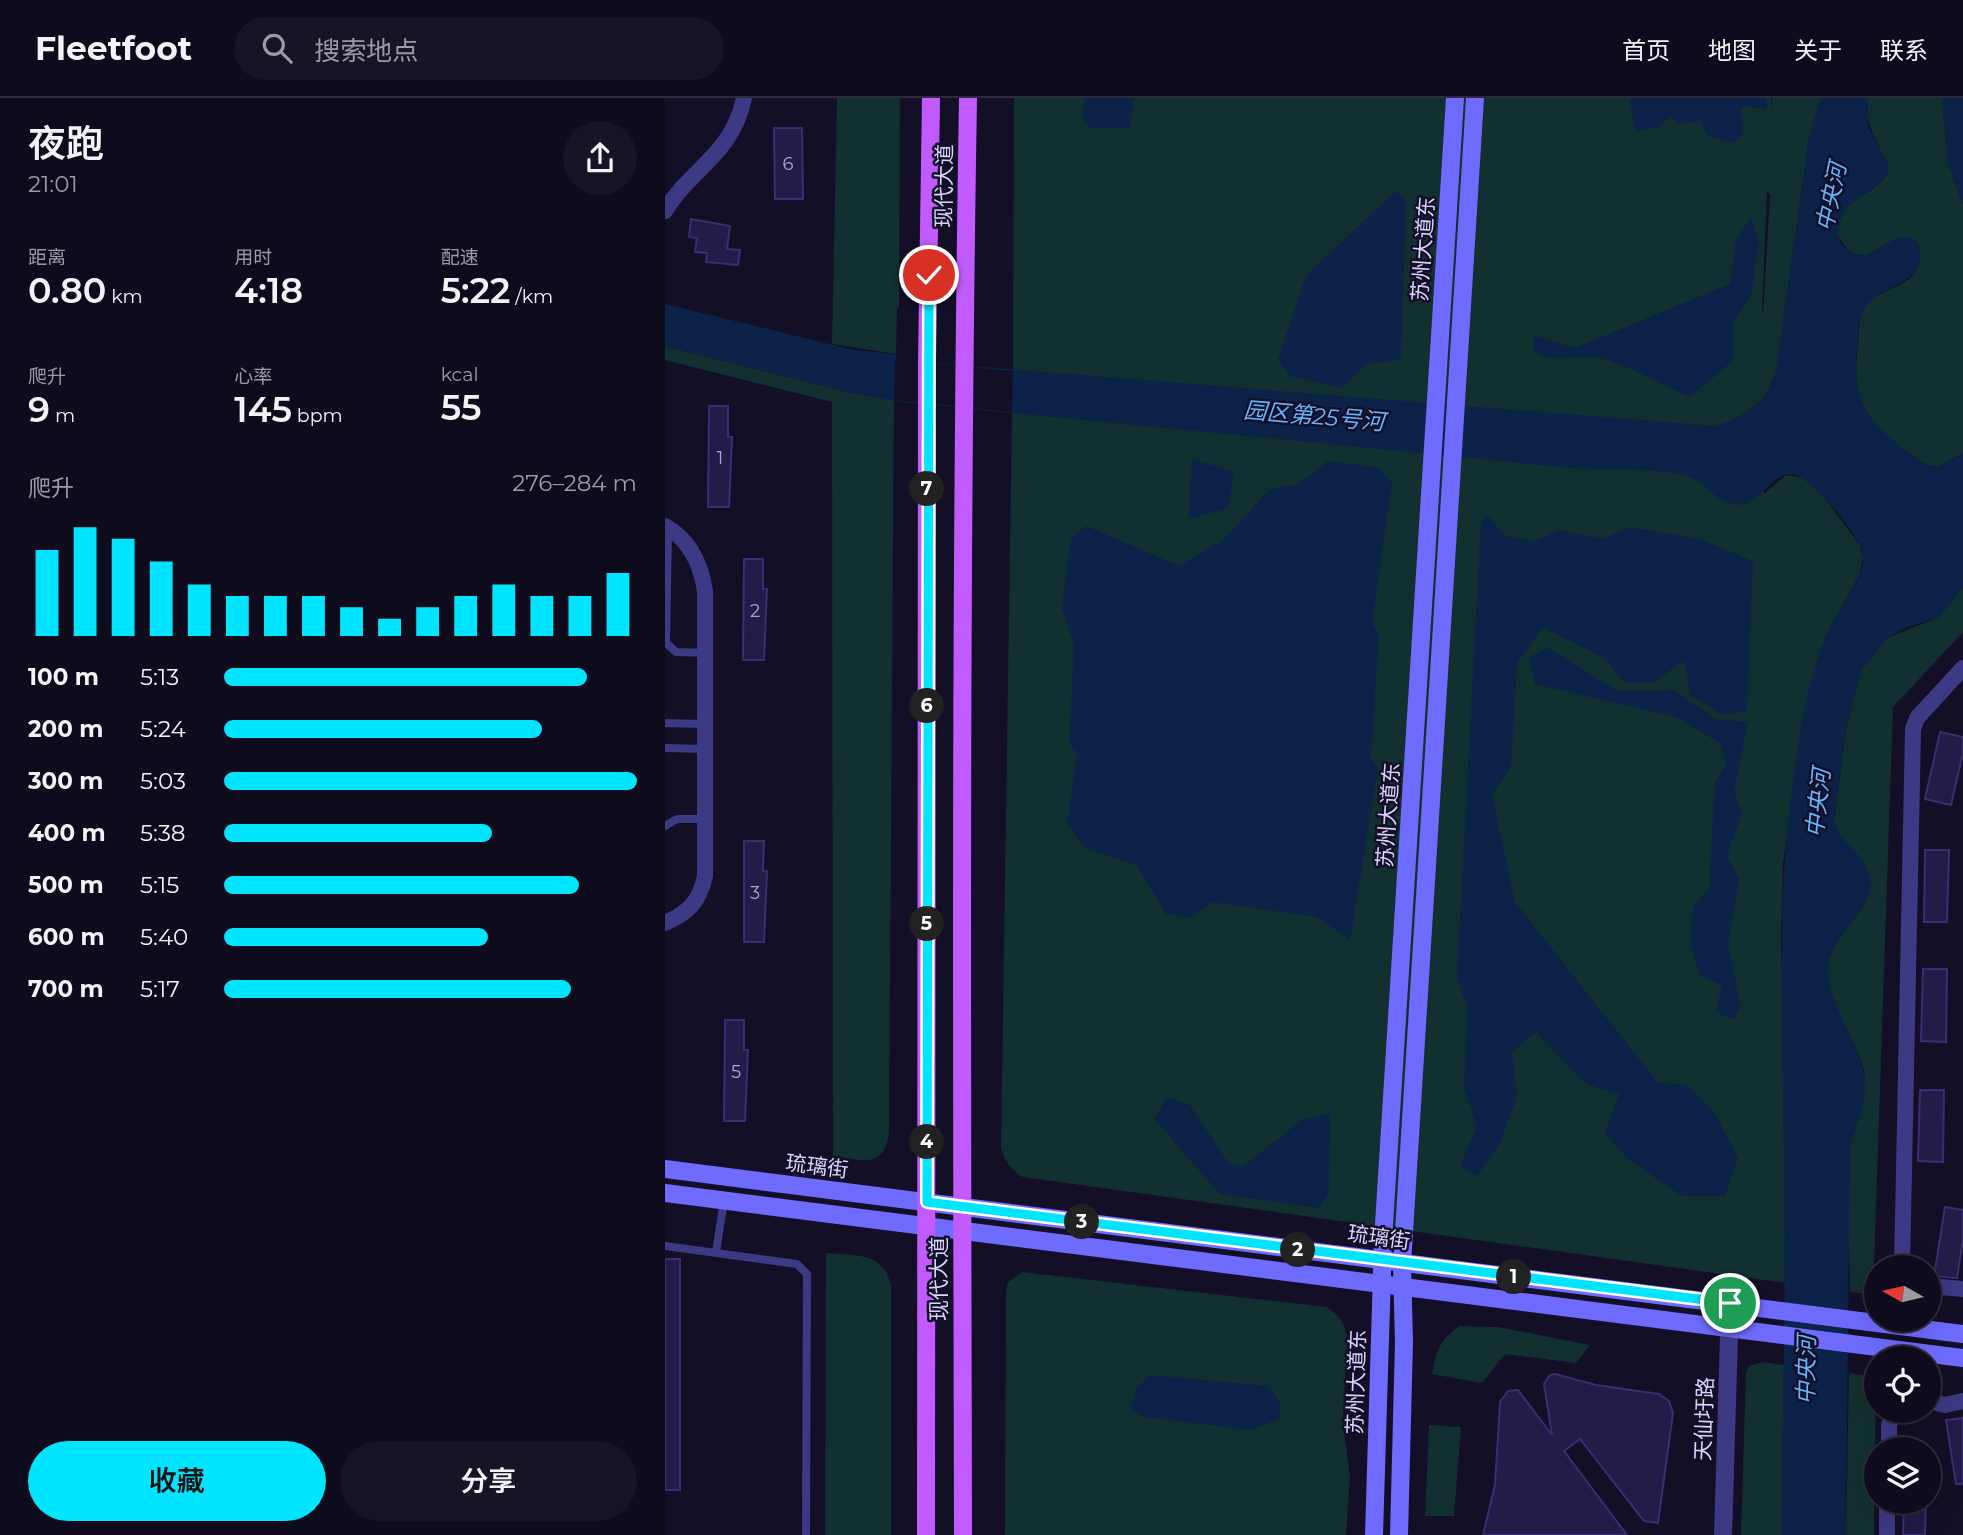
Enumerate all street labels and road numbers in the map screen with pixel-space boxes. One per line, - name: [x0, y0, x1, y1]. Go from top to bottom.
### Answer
- street label: 现代大道: [931, 144, 957, 228]
- street label: 苏州大道东: [1407, 196, 1439, 302]
- street label: 苏州大道东: [1372, 762, 1404, 868]
- street label: 琉璃街: [784, 1150, 850, 1182]
- street label: 琉璃街: [1346, 1220, 1412, 1254]
- street label: 现代大道: [926, 1237, 951, 1321]
- street label: 苏州大道东: [1342, 1329, 1370, 1435]
- street label: 天仙圩路: [1690, 1377, 1718, 1461]

